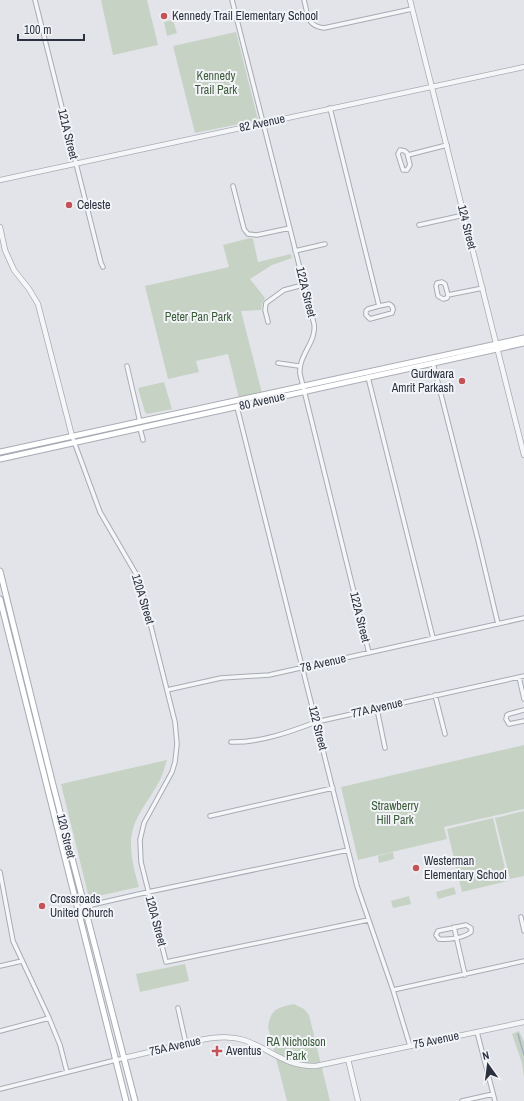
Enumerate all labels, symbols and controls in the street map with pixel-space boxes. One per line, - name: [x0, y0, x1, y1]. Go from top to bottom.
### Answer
- place label: Kennedy Trail Elementary School: [172, 8, 318, 24]
- marker: Kennedy Trail Elementary School: [159, 11, 169, 21]
- scale bar: [18, 16, 84, 42]
- text: 100 m: [24, 22, 51, 38]
- park label: Kennedy Trail Park: [195, 68, 237, 98]
- street label: 121A Street: [54, 107, 82, 161]
- street label: 82 Avenue: [238, 110, 286, 136]
- place label: Celeste: [77, 197, 110, 213]
- marker: Celeste: [64, 200, 74, 210]
- street label: 124 Street: [454, 203, 480, 251]
- street label: 122A Street: [292, 265, 320, 319]
- park label: Peter Pan Park: [165, 309, 231, 325]
- place label: Gurdwara Amrit Parkash: [391, 366, 455, 396]
- marker: Gurdwara Amrit Parkash: [457, 376, 467, 386]
- street label: 80 Avenue: [238, 388, 286, 414]
- street label: 120A Street: [128, 572, 158, 626]
- street label: 122A Street: [346, 590, 374, 644]
- street label: 78 Avenue: [299, 650, 347, 676]
- street label: 77A Avenue: [350, 694, 404, 722]
- street label: 122 Street: [305, 704, 331, 752]
- park label: Strawberry Hill Park: [371, 798, 419, 828]
- street label: 120 Street: [53, 812, 79, 860]
- place label: Westerman Elementary School: [424, 853, 507, 883]
- marker: Westerman Elementary School: [411, 863, 421, 873]
- place label: Crossroads United Church: [50, 891, 113, 921]
- street label: 120A Street: [142, 894, 170, 948]
- marker: Crossroads United Church: [37, 901, 47, 911]
- street label: 75 Avenue: [412, 1027, 460, 1053]
- street label: 75A Avenue: [148, 1032, 202, 1060]
- park label: RA Nicholson Park: [266, 1034, 326, 1064]
- place label: Aventus: [225, 1043, 261, 1059]
- marker: Aventus: [211, 1045, 223, 1057]
- north arrow: [468, 1045, 508, 1085]
- text: N: [481, 1048, 490, 1063]

